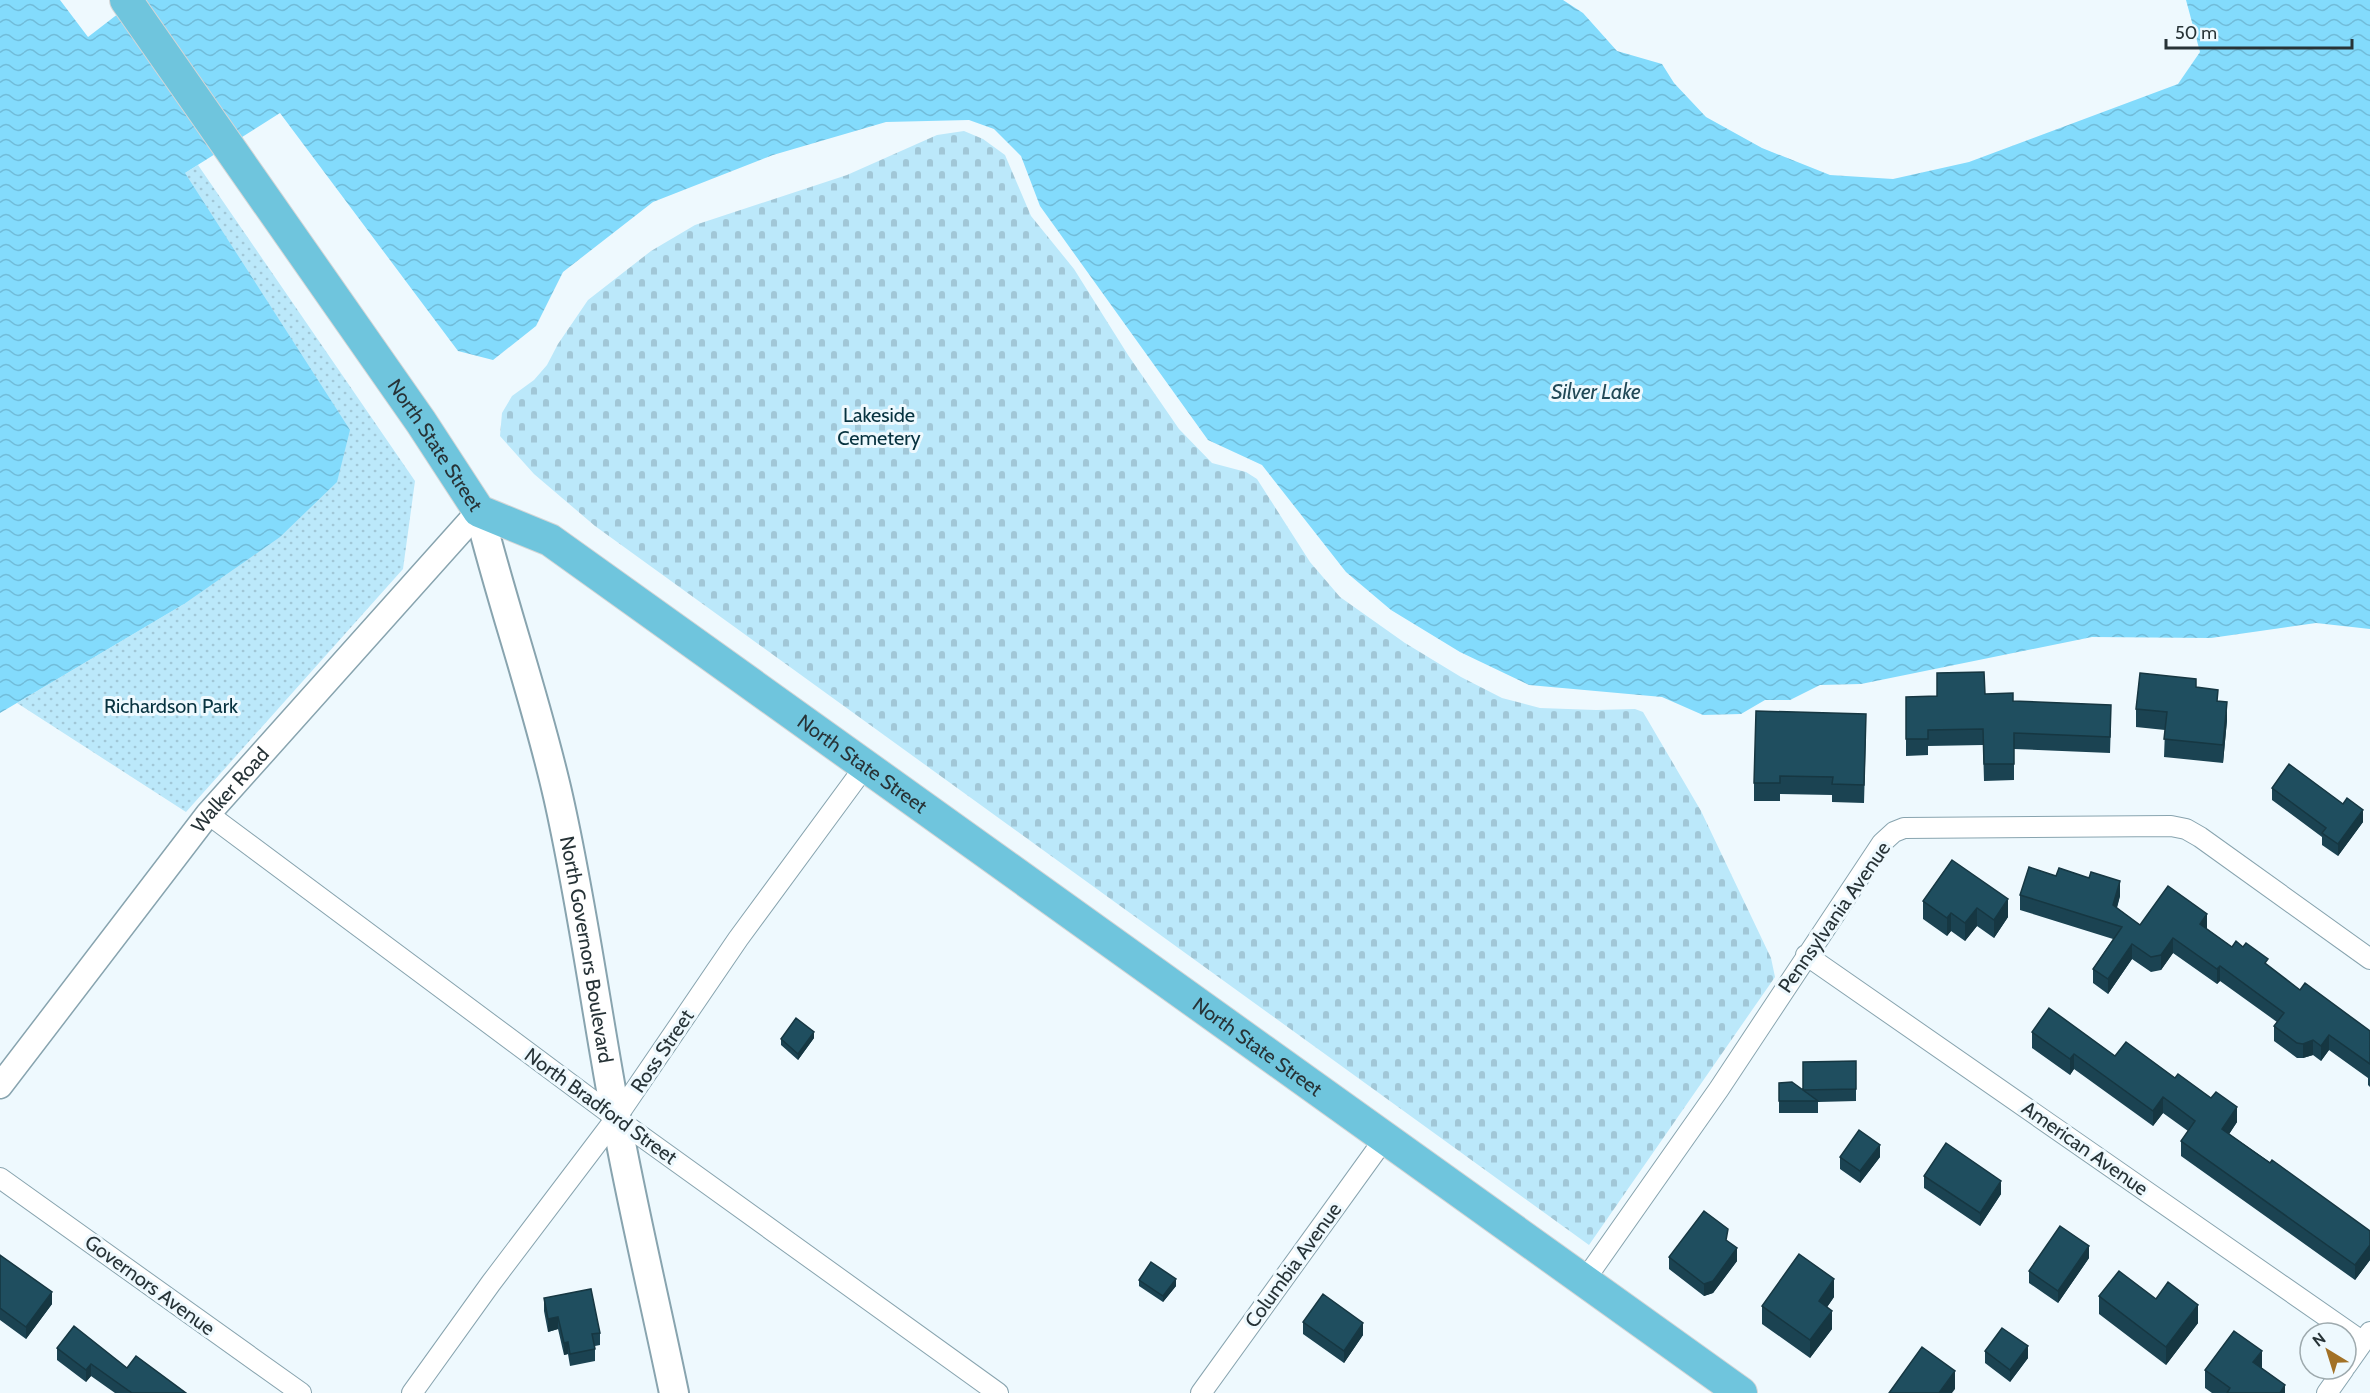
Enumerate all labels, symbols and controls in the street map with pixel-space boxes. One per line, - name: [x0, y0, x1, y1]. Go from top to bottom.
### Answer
- scale bar: [2166, 12, 2352, 50]
- text: 50 m: [2175, 22, 2217, 44]
- street label: North State Street: [383, 374, 488, 516]
- water label: Silver Lake: [1551, 379, 1641, 404]
- park label: Lakeside Cemetery: [837, 403, 921, 450]
- park label: Richardson Park: [104, 694, 238, 718]
- street label: North State Street: [793, 709, 932, 818]
- street label: Walker Road: [186, 742, 274, 837]
- street label: North Governors Boulevard: [555, 834, 618, 1065]
- street label: Pennsylvania Avenue: [1773, 837, 1895, 997]
- street label: North State Street: [1188, 992, 1327, 1101]
- street label: Ross Street: [625, 1005, 699, 1097]
- street label: North Bradford Street: [520, 1043, 682, 1169]
- street label: American Avenue: [2017, 1096, 2153, 1200]
- street label: Columbia Avenue: [1240, 1198, 1346, 1332]
- street label: Governors Avenue: [80, 1230, 220, 1340]
- north arrow: [2298, 1321, 2358, 1381]
- text: N: [2309, 1329, 2329, 1351]

